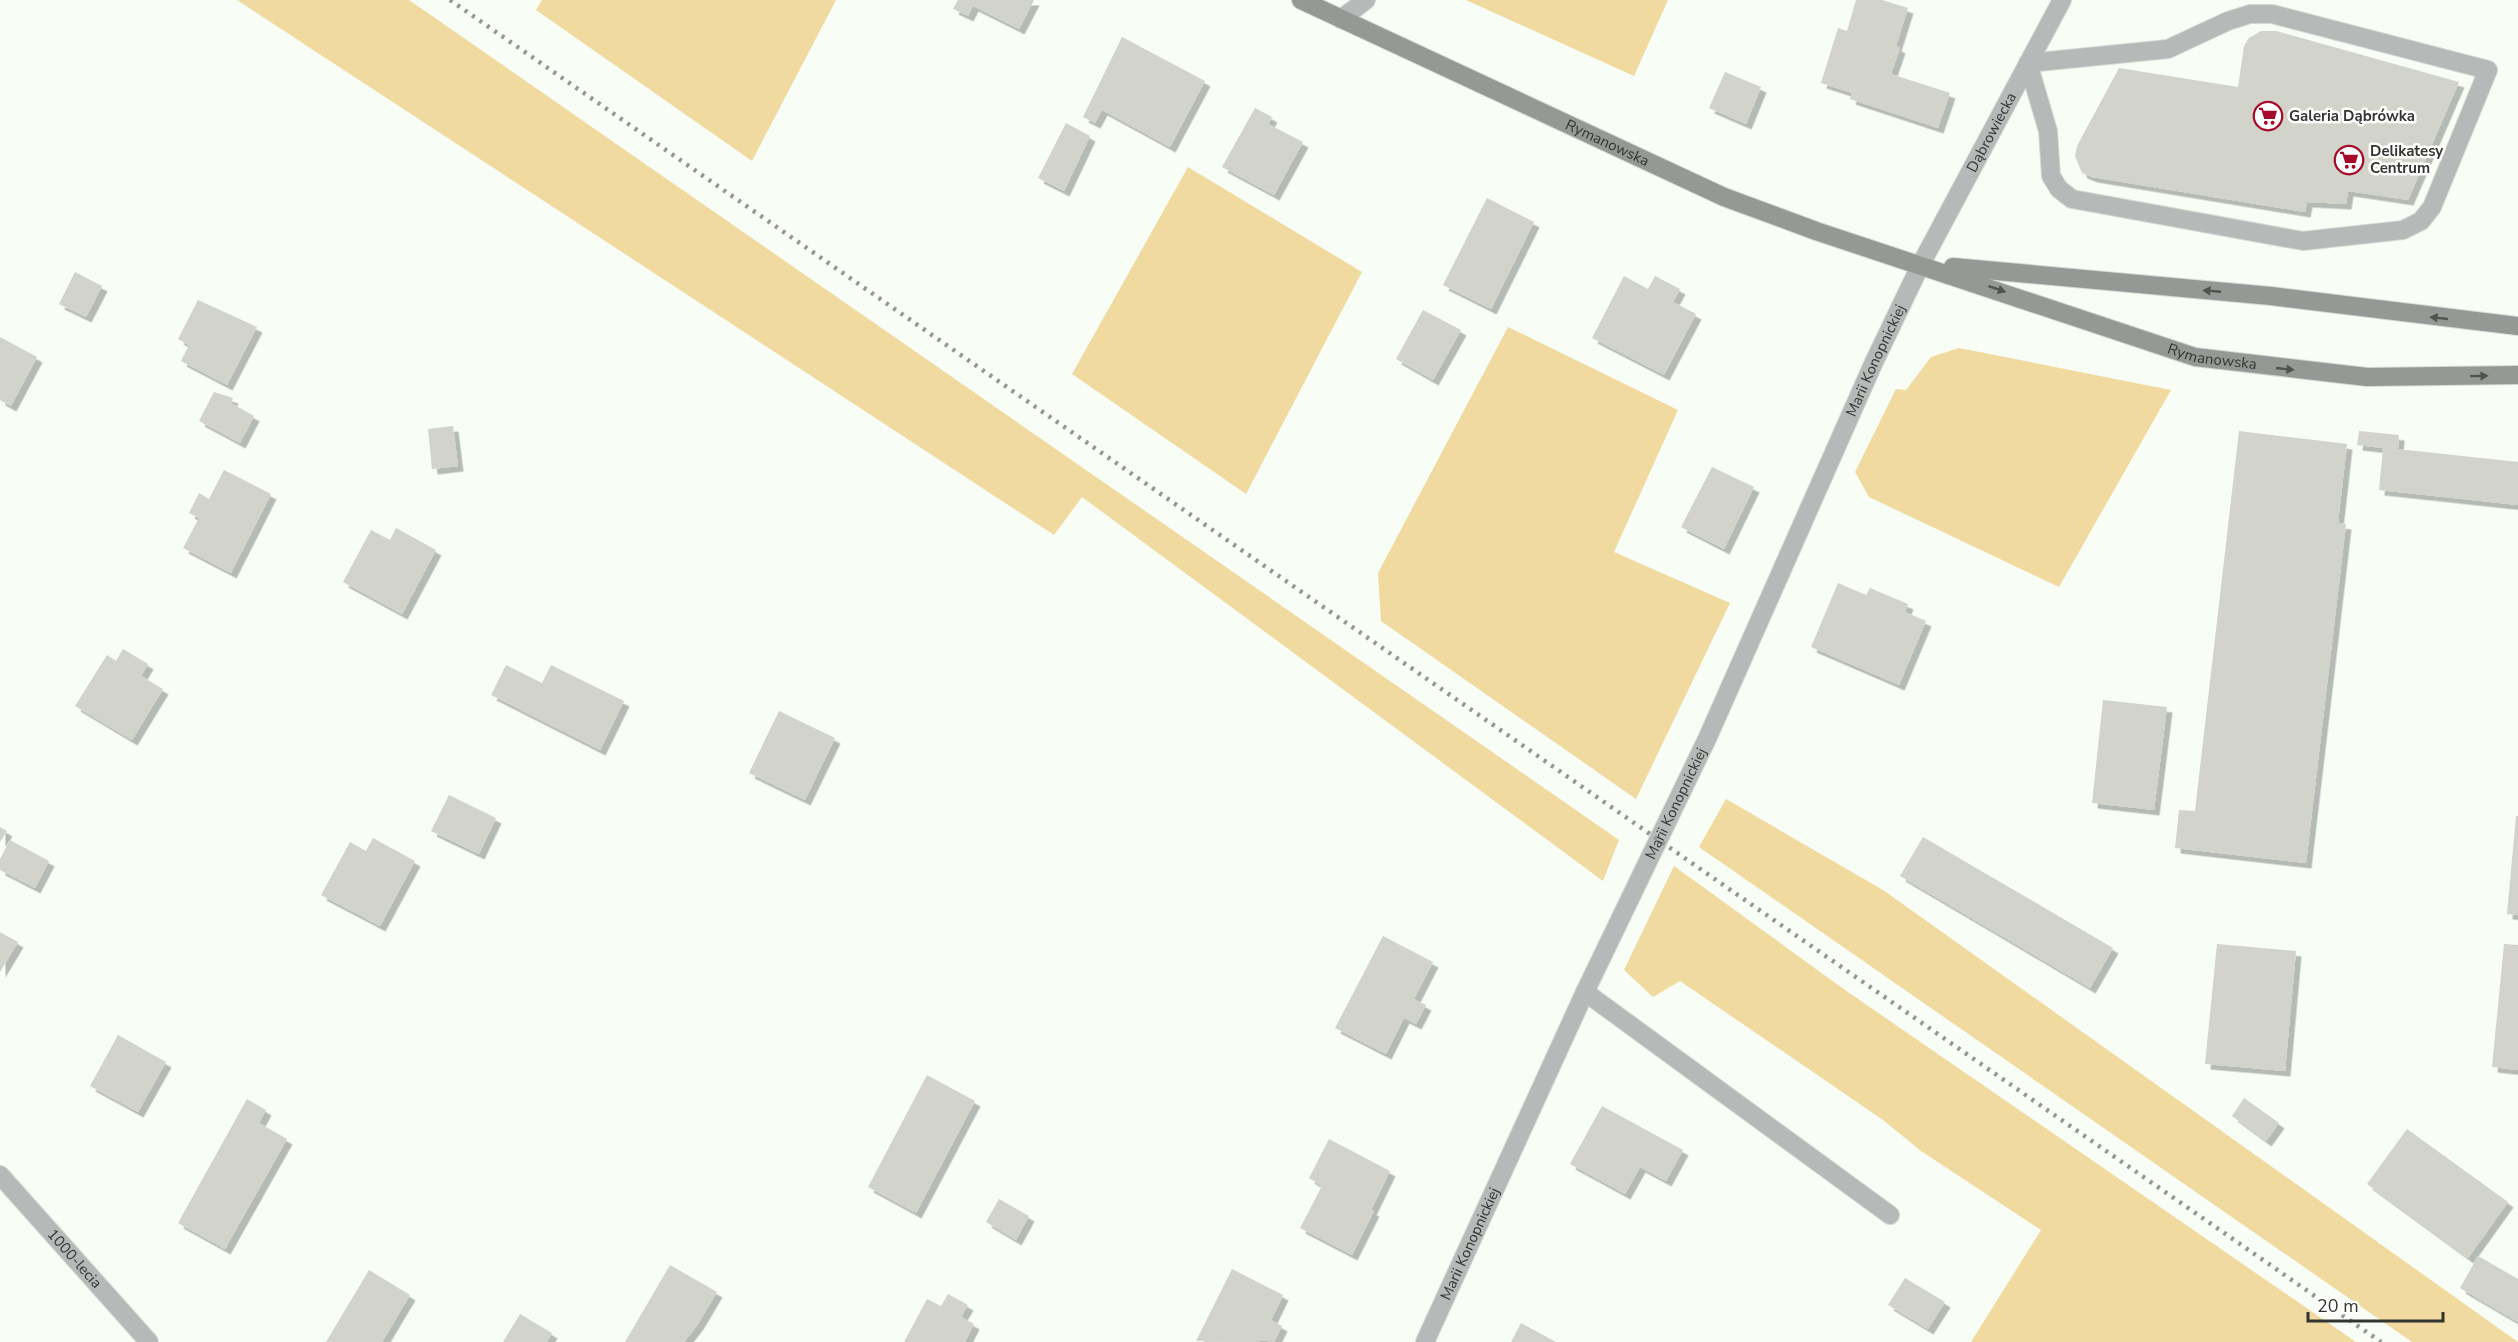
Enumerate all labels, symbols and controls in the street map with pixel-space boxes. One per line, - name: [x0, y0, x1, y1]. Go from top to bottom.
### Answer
- street label: Dąbrowiecka: [1962, 89, 2021, 176]
- supermarket icon: Galeria Dąbrówka: [2252, 100, 2284, 132]
- place label: Galeria Dąbrówka: [2289, 106, 2415, 126]
- street label: Rymanowska: [1562, 115, 1653, 171]
- place label: Delikatesy Centrum: [2370, 141, 2443, 178]
- supermarket icon: Delikatesy Centrum: [2333, 144, 2365, 176]
- one-way arrow: [1988, 285, 2006, 295]
- one-way arrow: [2203, 286, 2222, 296]
- street label: Marii Konopnickiej: [1841, 301, 1910, 420]
- one-way arrow: [2429, 313, 2448, 323]
- street label: Rymanowska: [2165, 339, 2258, 374]
- one-way arrow: [2275, 364, 2294, 374]
- one-way arrow: [2470, 371, 2489, 380]
- street label: Marii Konopnickiej: [1640, 744, 1711, 863]
- street label: Marii Konopnickiej: [1436, 1184, 1504, 1303]
- street label: 1000-lecia: [43, 1225, 106, 1293]
- scale bar: [2308, 1285, 2443, 1323]
- text: 20 m: [2317, 1294, 2359, 1318]

